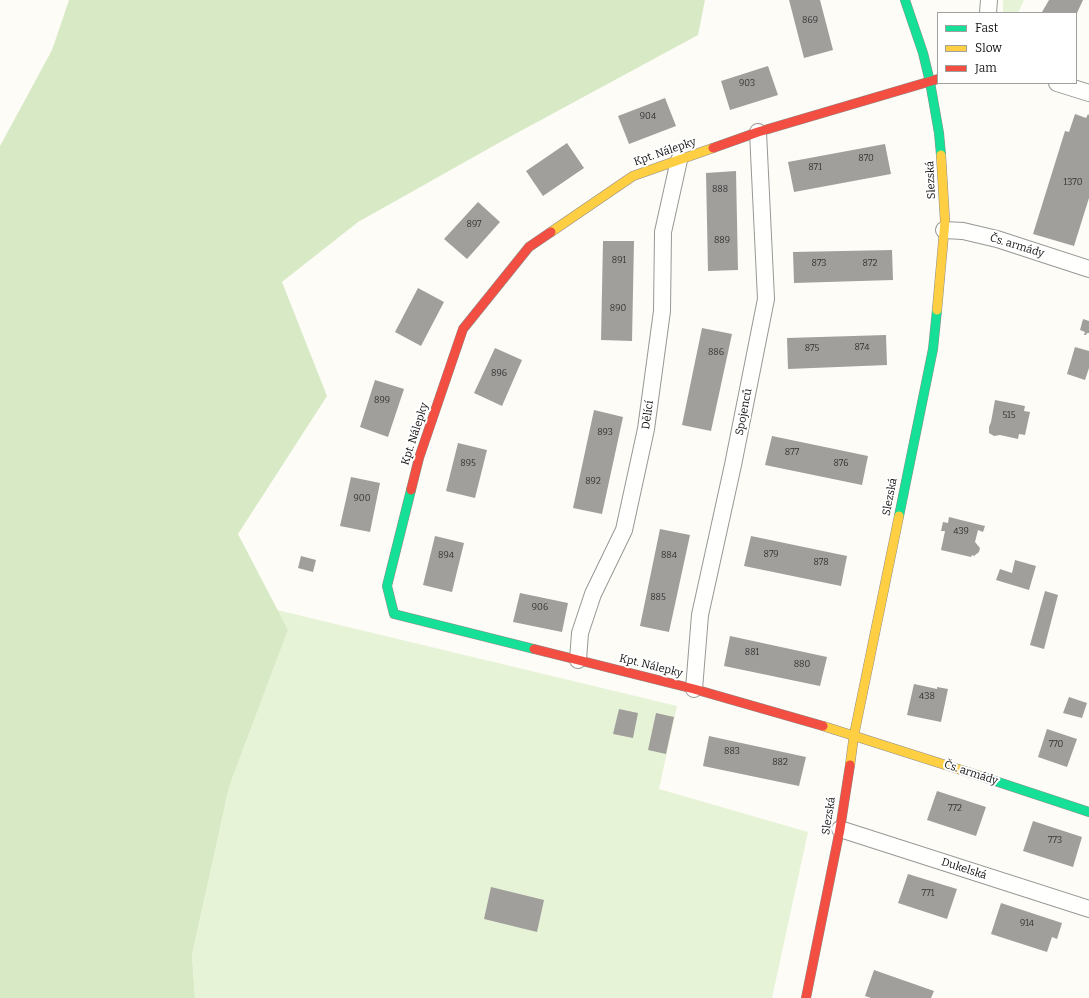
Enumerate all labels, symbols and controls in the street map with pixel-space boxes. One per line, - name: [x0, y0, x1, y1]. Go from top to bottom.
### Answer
- legend: [937, 12, 1077, 84]
- house number: 869: [802, 15, 818, 25]
- text: Fast: [975, 21, 998, 35]
- text: Slow: [975, 41, 1002, 55]
- text: Jam: [975, 61, 997, 75]
- house number: 903: [739, 78, 755, 88]
- house number: 904: [640, 111, 656, 121]
- street label: Kpt. Nálepky: [632, 135, 698, 169]
- house number: 870: [858, 153, 874, 163]
- street label: Slezská: [923, 161, 939, 199]
- house number: 871: [808, 162, 822, 172]
- house number: 1370: [1064, 177, 1082, 187]
- house number: 888: [712, 184, 728, 194]
- house number: 897: [466, 219, 482, 229]
- street label: Čs. armády: [988, 232, 1046, 260]
- house number: 889: [714, 235, 730, 245]
- house number: 891: [612, 255, 626, 265]
- house number: 873: [812, 258, 826, 268]
- house number: 872: [863, 258, 877, 268]
- house number: 890: [610, 303, 626, 313]
- house number: 874: [854, 342, 870, 352]
- house number: 875: [805, 343, 819, 353]
- house number: 886: [708, 347, 724, 357]
- house number: 896: [491, 368, 507, 378]
- street label: Spojenců: [733, 388, 755, 436]
- house number: 899: [374, 395, 390, 405]
- street label: Dělící: [639, 400, 657, 430]
- street label: Kpt. Nálepky: [399, 401, 431, 467]
- house number: 515: [1002, 410, 1016, 420]
- house number: 893: [597, 427, 613, 437]
- house number: 877: [785, 447, 799, 457]
- house number: 895: [460, 458, 476, 468]
- house number: 876: [833, 458, 849, 468]
- house number: 892: [585, 476, 601, 486]
- street label: Slezská: [880, 477, 900, 517]
- house number: 900: [354, 493, 370, 503]
- house number: 439: [953, 526, 969, 536]
- house number: 879: [763, 549, 779, 559]
- house number: 894: [438, 550, 454, 560]
- house number: 884: [661, 550, 677, 560]
- house number: 878: [813, 557, 829, 567]
- house number: 885: [650, 592, 666, 602]
- house number: 906: [532, 602, 548, 612]
- house number: 881: [745, 647, 759, 657]
- street label: Kpt. Nálepky: [618, 652, 684, 680]
- house number: 880: [794, 659, 810, 669]
- house number: 438: [919, 691, 935, 701]
- house number: 770: [1049, 739, 1063, 749]
- house number: 883: [724, 746, 740, 756]
- house number: 882: [772, 757, 788, 767]
- street label: Čs. armády: [942, 758, 1000, 788]
- street label: Slezská: [819, 796, 839, 836]
- house number: 772: [948, 803, 962, 813]
- house number: 773: [1048, 835, 1062, 845]
- street label: Dukelská: [940, 855, 988, 883]
- house number: 771: [922, 888, 934, 898]
- house number: 914: [1020, 918, 1034, 928]

